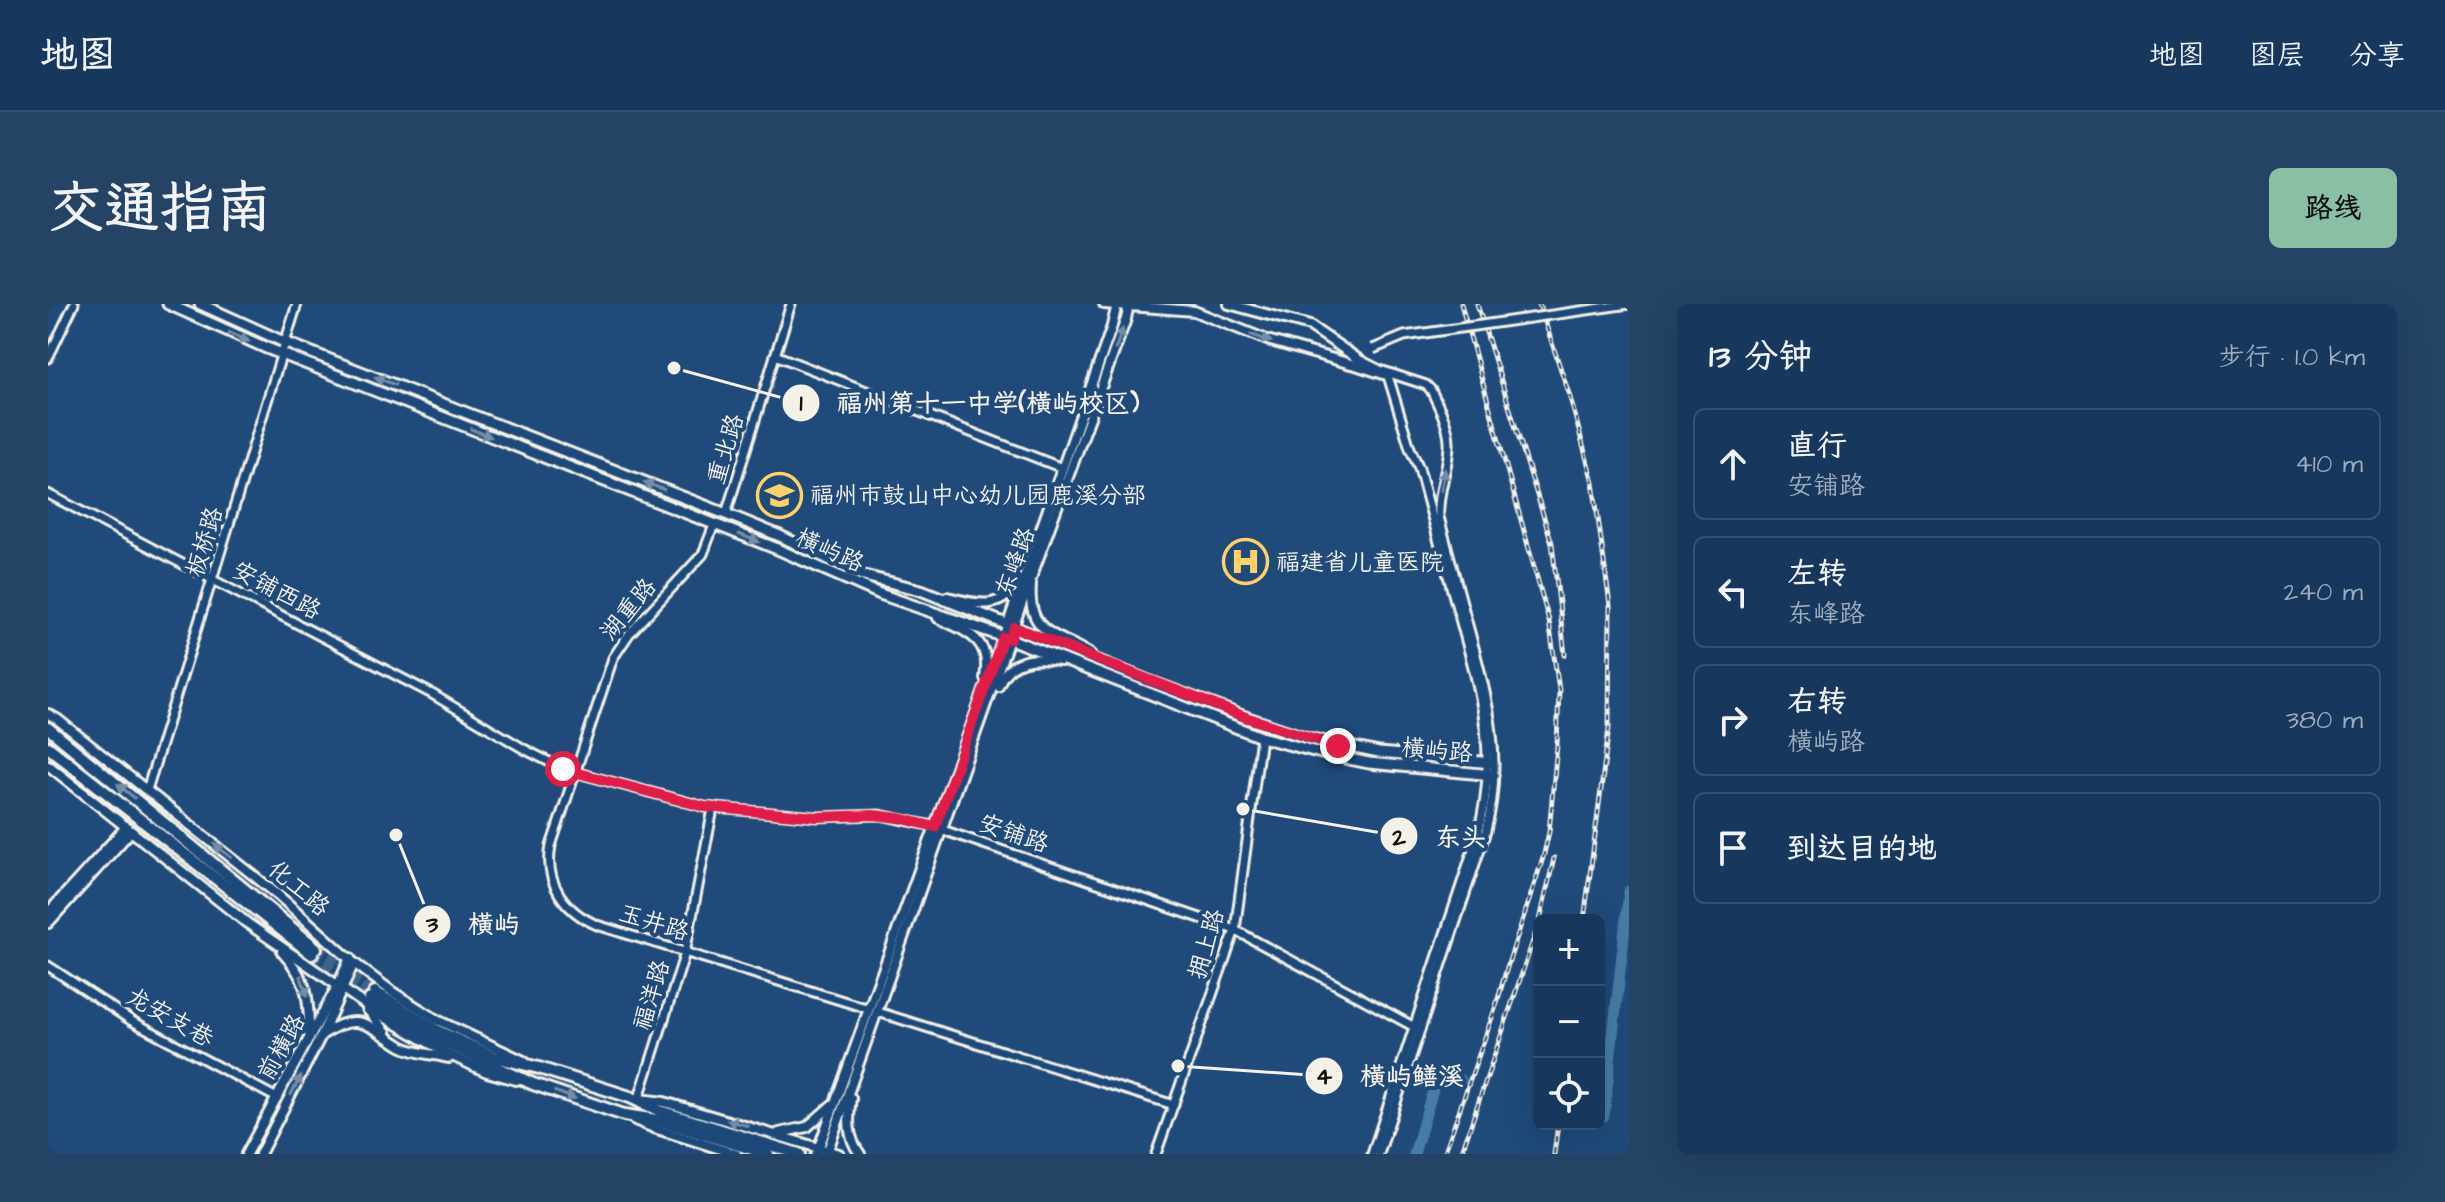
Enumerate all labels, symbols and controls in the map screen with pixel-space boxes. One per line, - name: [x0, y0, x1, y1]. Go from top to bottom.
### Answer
- text: 地图: [40, 30, 116, 82]
- text: 地图: [2149, 36, 2205, 75]
- text: 图层: [2249, 36, 2305, 75]
- text: 分享: [2349, 36, 2405, 75]
- button: 路线: [2269, 168, 2397, 248]
- text: 交通指南: [48, 171, 272, 249]
- one-way arrow: [1113, 327, 1125, 351]
- one-way arrow: [228, 330, 251, 343]
- one-way arrow: [1249, 332, 1273, 344]
- text: 13 分钟: [1709, 333, 1812, 381]
- text: 步行 · 1.0 km: [2219, 339, 2365, 375]
- one-way arrow: [373, 374, 397, 387]
- callout: 福州第十一中学(横屿校区): [781, 378, 1156, 428]
- text: 福州第十一中学(横屿校区): [837, 386, 1139, 422]
- text: 1: [799, 387, 803, 421]
- street label: 重北路: [699, 410, 753, 489]
- text: 直行: [1787, 425, 1847, 467]
- one-way arrow: [469, 427, 493, 440]
- icon: ahead: [1711, 442, 1755, 486]
- text: 410 m: [2295, 446, 2363, 482]
- one-way arrow: [1438, 467, 1450, 492]
- text: 安铺路: [1787, 468, 1865, 504]
- school or university icon: 福州市鼓山中心幼儿园鹿溪分部: [755, 471, 803, 519]
- one-way arrow: [641, 479, 665, 492]
- place label: 福州市鼓山中心幼儿园鹿溪分部: [810, 479, 1146, 513]
- street label: 板桥路: [178, 503, 232, 582]
- street label: 横屿路: [790, 521, 869, 581]
- street label: 东峰路: [988, 523, 1044, 602]
- one-way arrow: [737, 532, 761, 545]
- hospital icon: 福建省儿童医院: [1221, 538, 1269, 586]
- place label: 福建省儿童医院: [1276, 546, 1444, 580]
- street label: 安铺西路: [226, 553, 327, 628]
- text: 左转: [1787, 553, 1847, 595]
- icon: left: [1711, 570, 1755, 614]
- street label: 湖重路: [593, 571, 665, 648]
- text: 240 m: [2283, 574, 2363, 610]
- text: 东峰路: [1787, 596, 1865, 632]
- text: 右转: [1787, 681, 1847, 723]
- icon: right: [1711, 698, 1755, 742]
- text: 380 m: [2286, 702, 2363, 738]
- text: 横屿路: [1787, 724, 1865, 760]
- route end: [1320, 728, 1356, 764]
- street label: 横屿路: [1400, 731, 1474, 771]
- route start: [545, 751, 581, 787]
- one-way arrow: [117, 783, 137, 800]
- street label: 安铺路: [974, 806, 1053, 862]
- callout: 东头: [1379, 811, 1503, 861]
- text: 东头: [1435, 820, 1487, 856]
- text: 2: [1391, 821, 1406, 855]
- icon: arrive: [1711, 826, 1755, 870]
- text: 到达目的地: [1787, 828, 1937, 870]
- one-way arrow: [213, 843, 233, 860]
- street label: 化工路: [260, 853, 337, 925]
- street label: 玉井路: [614, 896, 693, 950]
- callout: 横屿: [412, 899, 536, 949]
- street label: 拥上路: [1181, 905, 1233, 984]
- text: 横屿: [468, 907, 520, 943]
- text: 3: [425, 908, 439, 942]
- map controls: [1533, 914, 1605, 1130]
- button: +: [1533, 914, 1605, 986]
- street label: 福洋路: [625, 956, 679, 1035]
- one-way arrow: [298, 974, 310, 998]
- street label: 龙安支巷: [119, 980, 220, 1056]
- button: −: [1533, 986, 1605, 1058]
- street label: 前横路: [250, 1008, 314, 1087]
- callout: 横屿鳝溪: [1304, 1051, 1480, 1101]
- button: locate: [1533, 1058, 1605, 1130]
- text: 横屿鳝溪: [1360, 1059, 1464, 1095]
- text: 4: [1316, 1060, 1333, 1094]
- one-way arrow: [290, 1073, 303, 1096]
- one-way arrow: [553, 1089, 577, 1102]
- one-way arrow: [725, 1116, 749, 1129]

